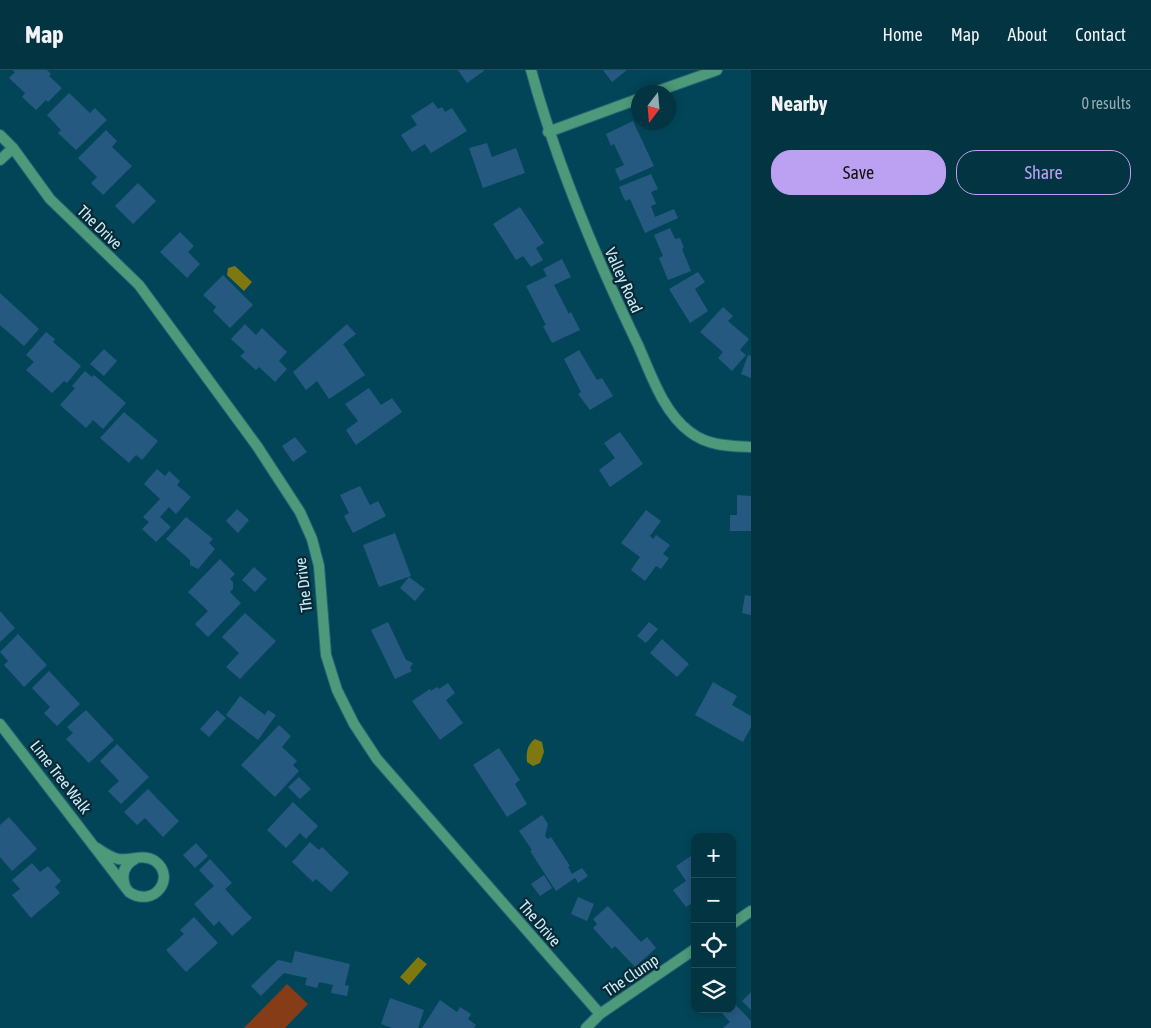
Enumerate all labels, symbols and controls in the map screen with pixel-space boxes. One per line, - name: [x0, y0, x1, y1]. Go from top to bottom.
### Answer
- text: Map: [25, 21, 64, 48]
- text: Home: [883, 24, 923, 45]
- text: Map: [951, 24, 980, 45]
- text: About: [1008, 24, 1047, 45]
- text: Contact: [1075, 24, 1126, 45]
- north arrow: [631, 85, 676, 130]
- text: Nearby: [771, 91, 827, 115]
- text: 0 results: [1081, 94, 1131, 112]
- button: Save: [771, 150, 946, 195]
- button: Share: [956, 150, 1131, 195]
- street label: The Drive: [74, 201, 126, 253]
- street label: Valley Road: [601, 245, 646, 316]
- street label: The Drive: [291, 557, 315, 613]
- street label: Lime Tree Walk: [27, 737, 95, 817]
- map controls: [691, 833, 736, 1013]
- button: +: [691, 833, 736, 878]
- button: −: [691, 878, 736, 923]
- street label: The Drive: [515, 896, 565, 950]
- button: locate: [691, 923, 736, 968]
- street label: The Clump: [600, 950, 662, 1001]
- button: layers: [691, 968, 736, 1013]

